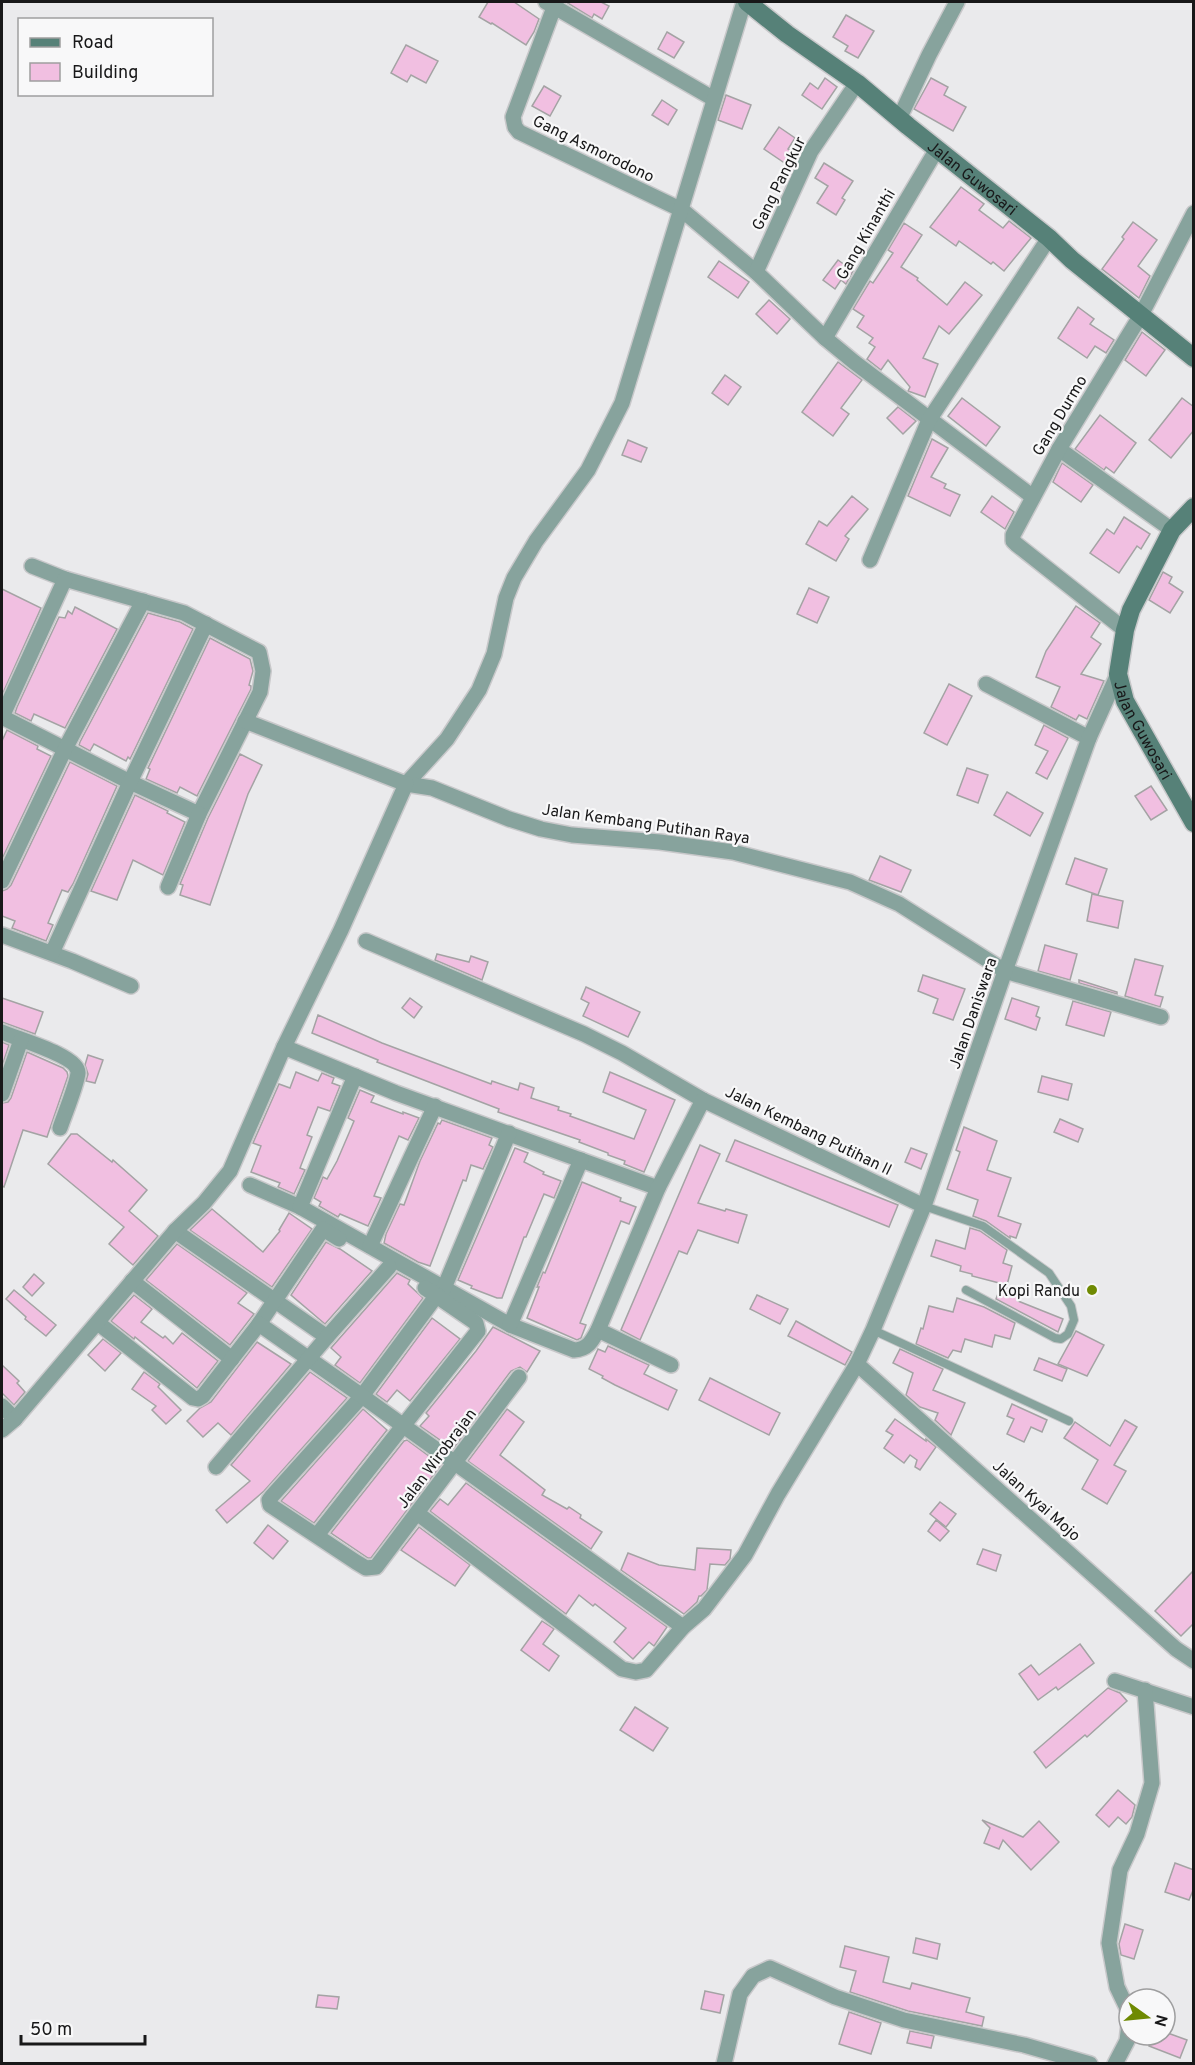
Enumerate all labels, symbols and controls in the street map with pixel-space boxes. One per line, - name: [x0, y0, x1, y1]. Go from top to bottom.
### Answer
- legend: [18, 18, 213, 96]
- text: Road: [72, 32, 114, 55]
- text: Building: [72, 62, 138, 85]
- street label: Gang Asmorodono: [529, 112, 657, 188]
- street label: Gang Pangkur: [748, 134, 811, 234]
- street label: Jalan Guwosari: [923, 137, 1020, 221]
- street label: Gang Kinanthi: [833, 186, 901, 284]
- street label: Gang Durmo: [1029, 372, 1093, 460]
- street label: Jalan Guwosari: [1108, 679, 1176, 784]
- street label: Jalan Kembang Putihan Raya: [541, 800, 751, 849]
- street label: Jalan Daniswara: [945, 955, 1002, 1072]
- street label: Jalan Kembang Putihan II: [721, 1083, 895, 1181]
- place label: Kopi Randu: [998, 1282, 1080, 1302]
- marker: Kopi Randu: [1085, 1283, 1099, 1297]
- street label: Jalan Wirobrajan: [393, 1405, 482, 1513]
- street label: Jalan Kyai Mojo: [987, 1457, 1084, 1546]
- north arrow: [1117, 1987, 1177, 2047]
- scale bar: [21, 2008, 146, 2046]
- text: N: [1148, 2012, 1171, 2029]
- text: 50 m: [30, 2019, 72, 2042]

